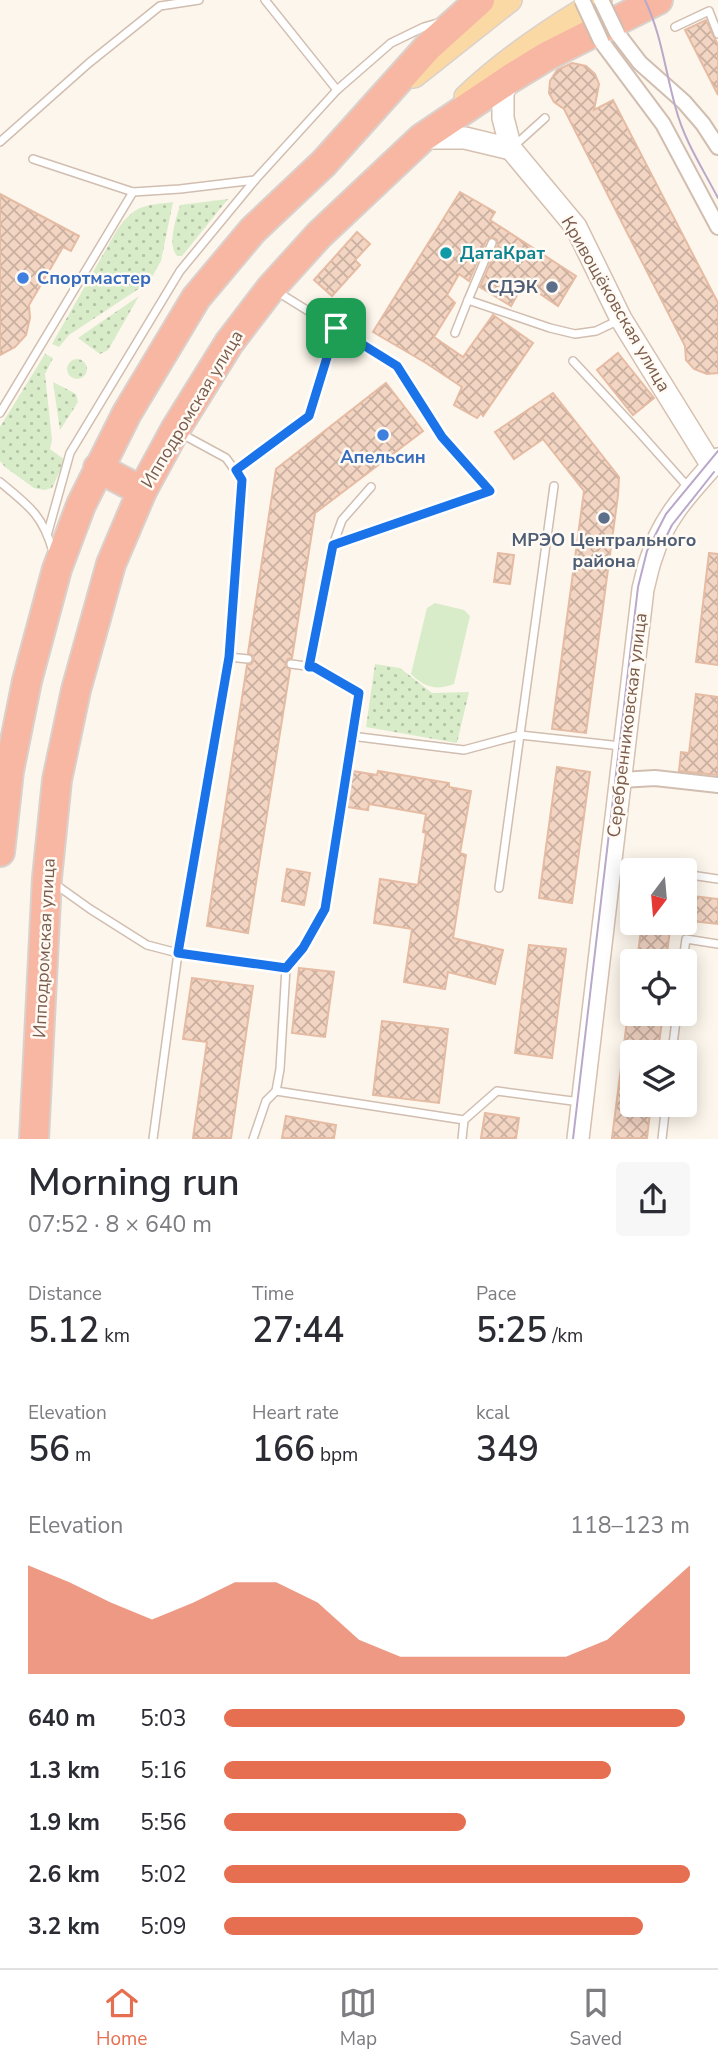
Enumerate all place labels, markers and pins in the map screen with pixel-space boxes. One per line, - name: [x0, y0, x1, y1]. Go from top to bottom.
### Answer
- place label: ДатаКрат: [460, 241, 545, 265]
- marker: ДатаКрат: [438, 245, 454, 261]
- place label: Спортмастер: [37, 266, 151, 290]
- marker: Спортмастер: [15, 270, 31, 286]
- place label: СДЭК: [487, 275, 539, 299]
- marker: СДЭК: [544, 279, 560, 295]
- pin: [306, 298, 366, 358]
- marker: Апельсин: [375, 427, 391, 443]
- place label: Апельсин: [340, 445, 426, 469]
- marker: МРЭО Центрального района: [596, 510, 612, 526]
- place label: МРЭО Центрального района: [512, 528, 696, 573]

